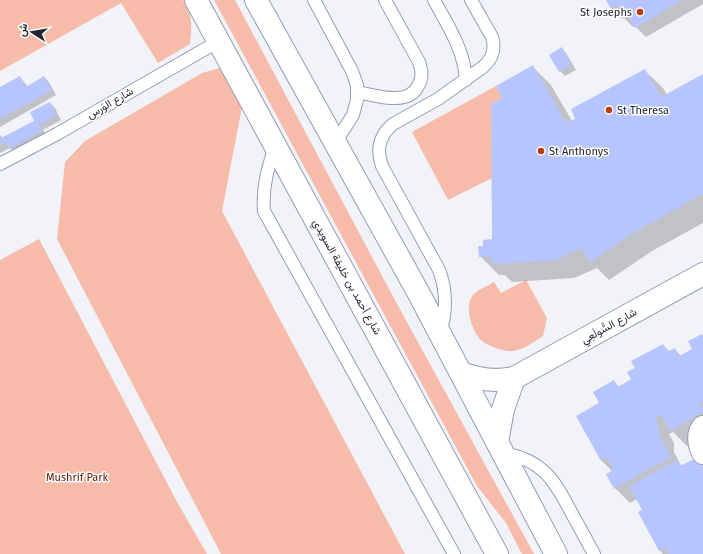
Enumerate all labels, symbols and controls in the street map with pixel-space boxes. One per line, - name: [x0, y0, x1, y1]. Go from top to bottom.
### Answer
- place label: St Josephs: [580, 6, 632, 19]
- marker: St Josephs: [635, 7, 645, 17]
- north arrow: [12, 12, 52, 52]
- text: ش: [15, 22, 30, 38]
- street label: شارع الوَرس: [84, 84, 136, 122]
- place label: St Theresa: [617, 104, 669, 117]
- marker: St Theresa: [604, 105, 614, 115]
- place label: St Anthonys: [549, 145, 608, 158]
- marker: St Anthonys: [536, 146, 546, 156]
- street label: شارع أحمد بن خليفة السويدي: [307, 217, 384, 339]
- street label: شارع السُّولَعِي: [579, 305, 641, 349]
- park label: Mushrif Park: [46, 471, 108, 484]

